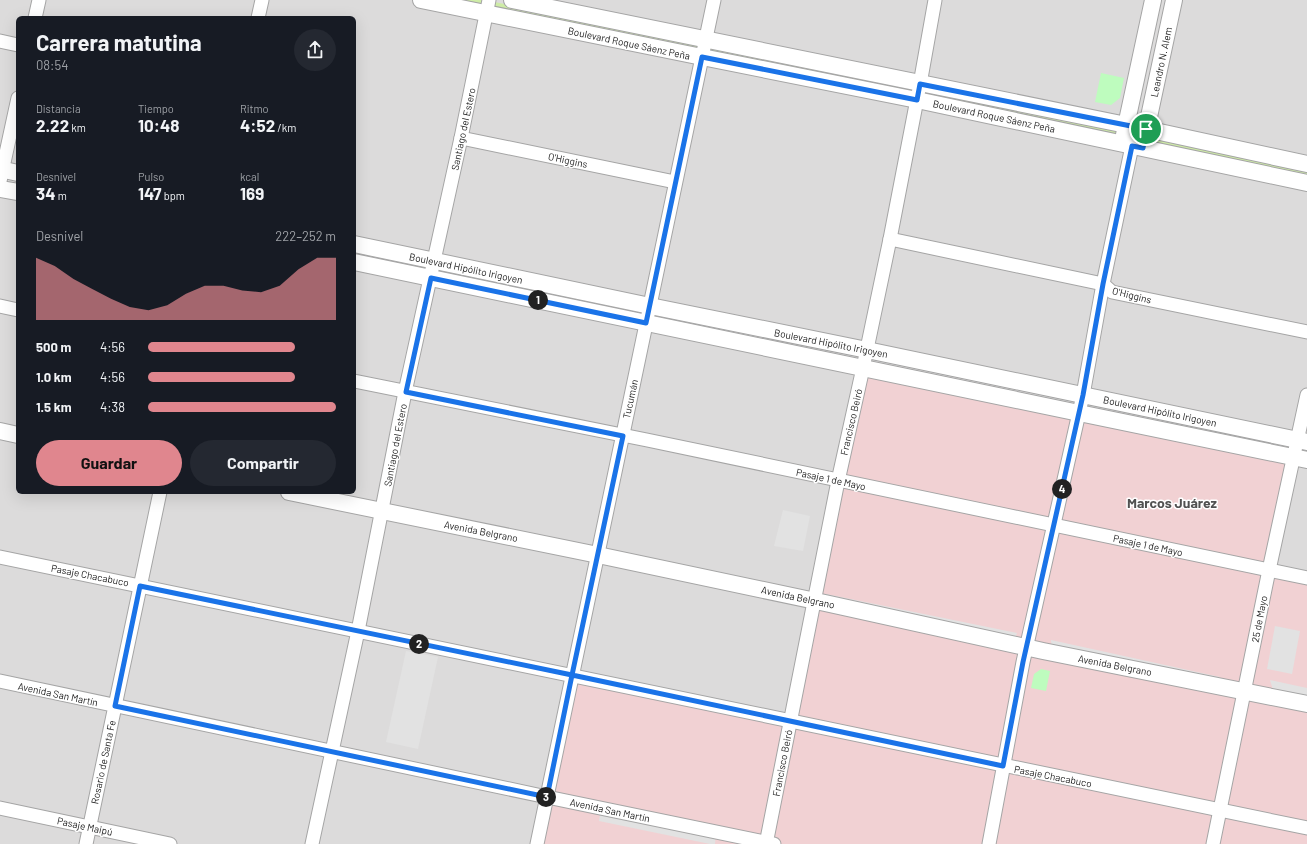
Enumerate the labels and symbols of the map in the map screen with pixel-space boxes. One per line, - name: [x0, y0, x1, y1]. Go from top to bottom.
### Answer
- street label: Boulevard Roque Sáenz Peña: [567, 24, 691, 62]
- street label: Leandro N. Alem: [1148, 26, 1174, 98]
- street label: Santiago del Estero: [448, 87, 478, 171]
- street label: Boulevard Roque Sáenz Peña: [932, 97, 1056, 135]
- pin: [1129, 112, 1163, 146]
- street label: O'Higgins: [547, 150, 589, 170]
- street label: Boulevard Hipólito Irigoyen: [408, 250, 524, 286]
- street label: O'Higgins: [1111, 284, 1153, 306]
- pin: 1: [528, 290, 548, 310]
- street label: Boulevard Hipólito Irigoyen: [773, 326, 889, 360]
- street label: Tucumán: [620, 378, 640, 420]
- street label: Francisco Beiró: [838, 388, 864, 456]
- street label: Boulevard Hipólito Irigoyen: [1102, 393, 1218, 429]
- street label: Santiago del Estero: [381, 403, 409, 487]
- street label: Pasaje 1 de Mayo: [795, 466, 867, 492]
- pin: 4: [1052, 479, 1072, 499]
- district label: Marcos Juárez: [1127, 494, 1218, 511]
- street label: Avenida Belgrano: [443, 518, 519, 544]
- street label: Pasaje 1 de Mayo: [1112, 532, 1184, 558]
- street label: Pasaje Chacabuco: [50, 562, 130, 588]
- street label: Avenida Belgrano: [760, 583, 836, 611]
- street label: 25 de Mayo: [1249, 595, 1269, 643]
- pin: 2: [409, 634, 429, 654]
- street label: Avenida Belgrano: [1077, 652, 1153, 678]
- street label: Avenida San Martín: [17, 680, 99, 708]
- street label: Rosario de Santa Fe: [88, 719, 118, 805]
- street label: Francisco Beiró: [770, 729, 794, 797]
- street label: Pasaje Chacabuco: [1013, 763, 1093, 789]
- pin: 3: [536, 787, 556, 807]
- street label: Avenida San Martín: [569, 796, 651, 824]
- street label: Pasaje Maipú: [56, 814, 114, 838]

